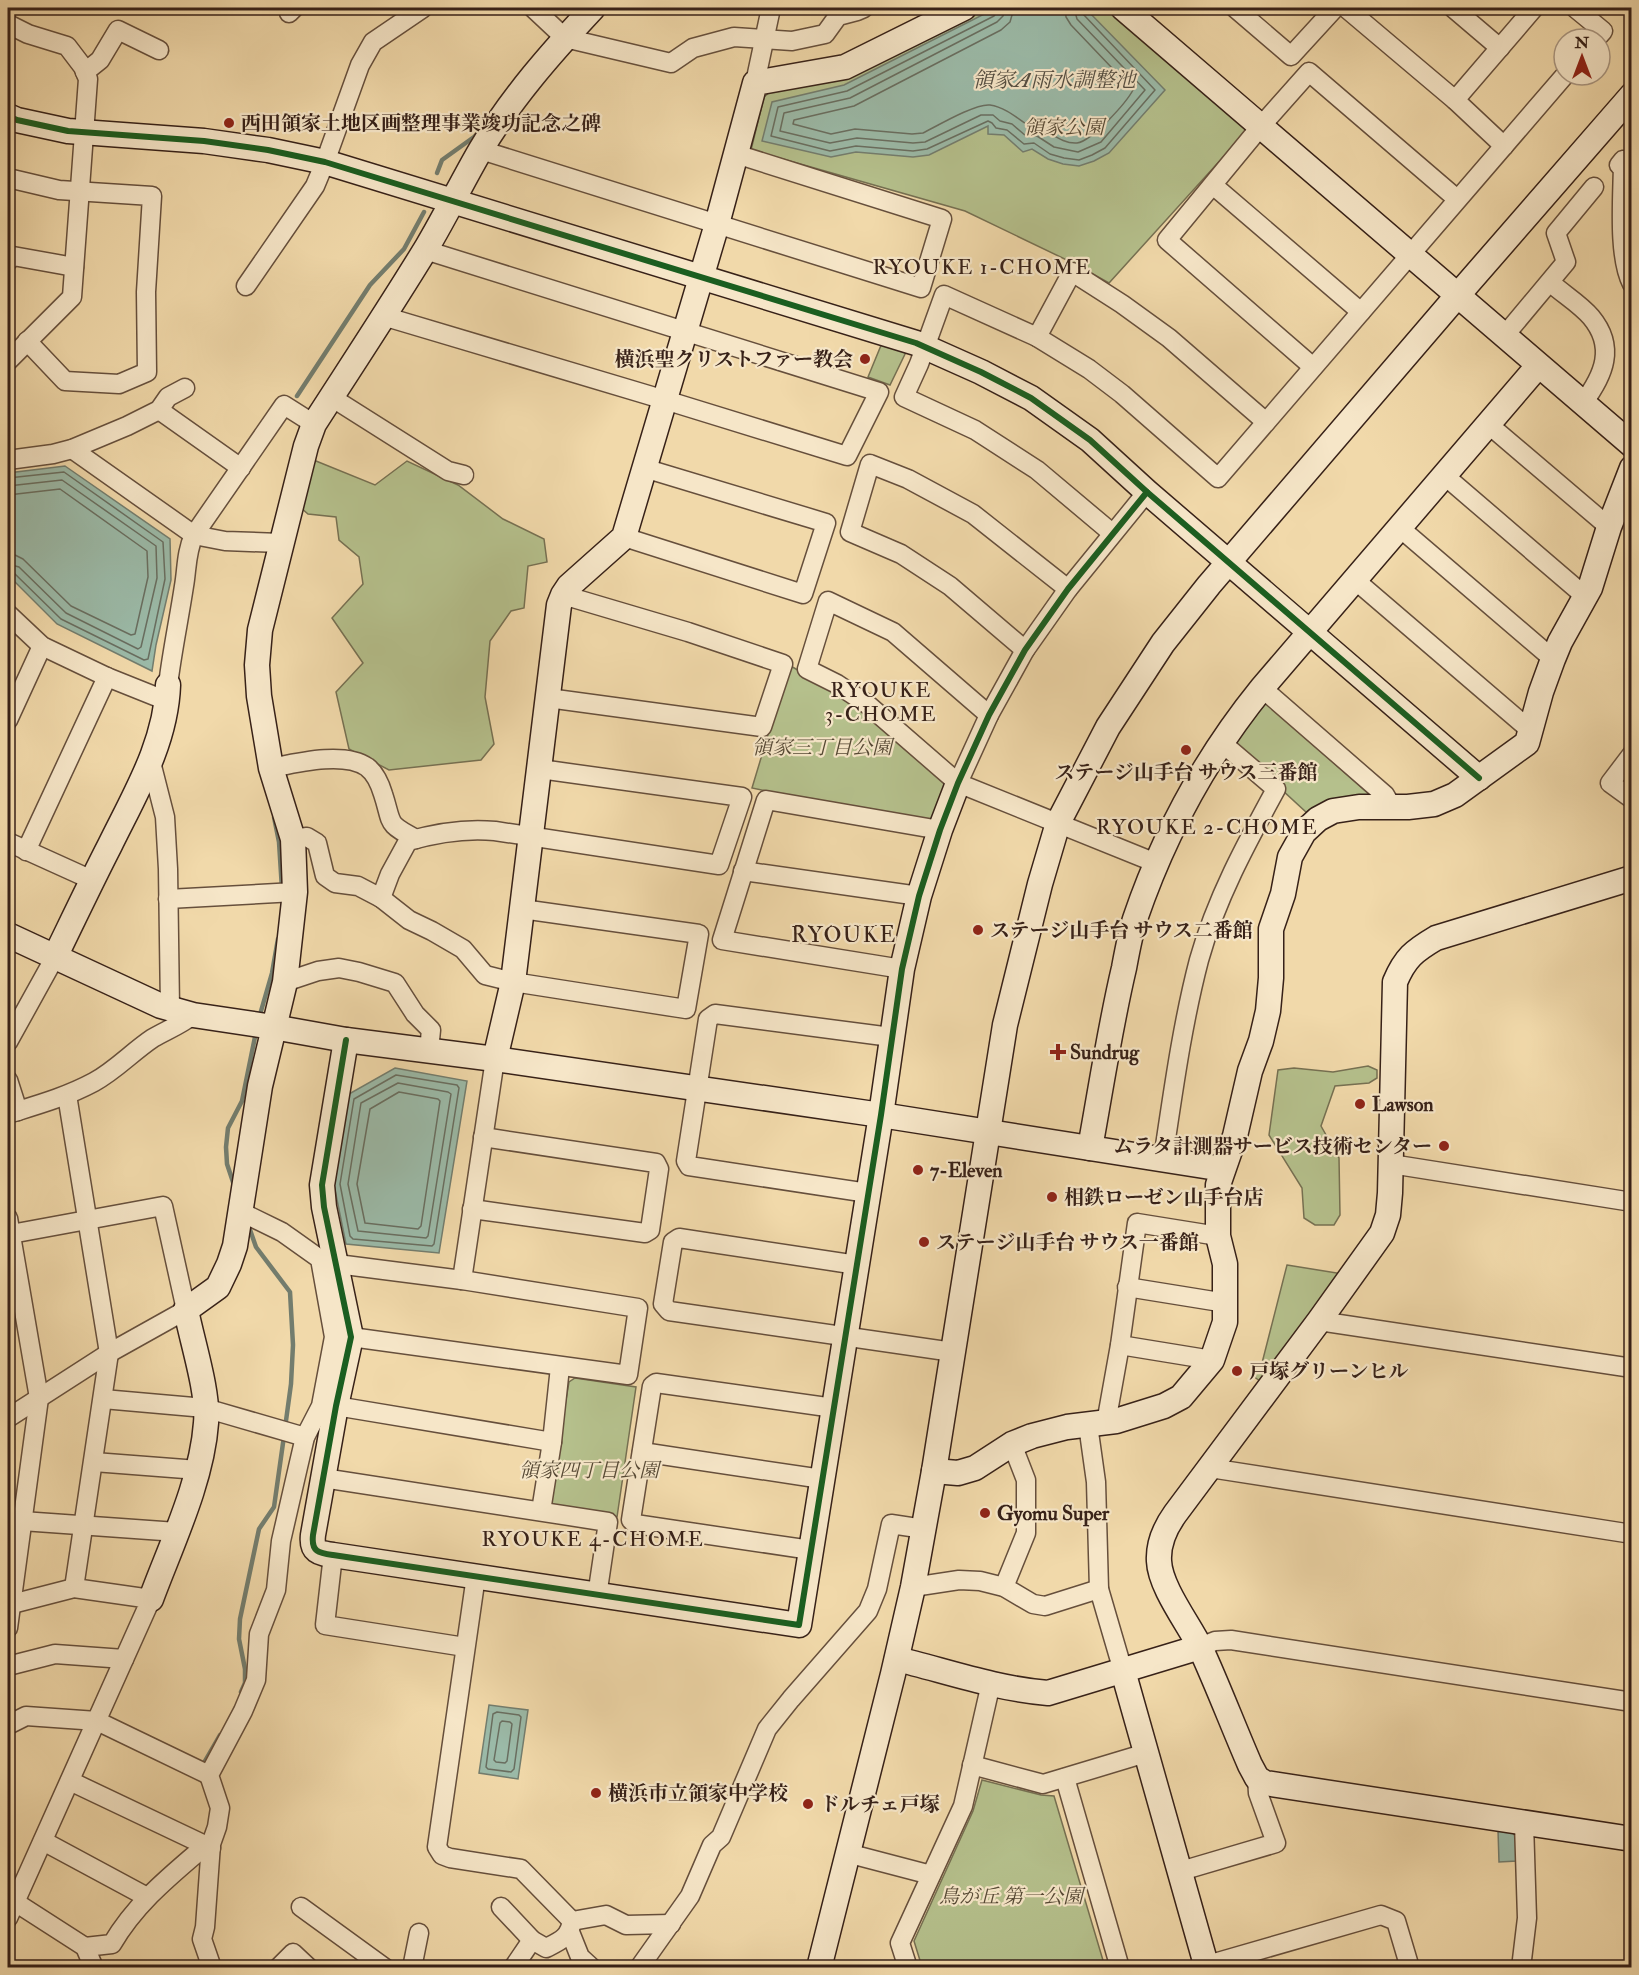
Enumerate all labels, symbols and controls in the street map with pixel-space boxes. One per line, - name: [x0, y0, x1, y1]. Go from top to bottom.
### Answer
- north arrow: [1552, 27, 1612, 87]
- text: N: [1574, 33, 1590, 53]
- water label: 領家A雨水調整池: [972, 67, 1138, 94]
- place label: 西田領家土地区画整理事業竣功記念之碑: [241, 111, 601, 136]
- park label: 領家公園: [1024, 115, 1107, 140]
- marker: 西田領家土地区画整理事業竣功記念之碑: [222, 116, 236, 130]
- district label: RYOUKE 1-CHOME: [872, 254, 1092, 281]
- place label: 横浜聖クリストファー教会: [614, 347, 853, 372]
- marker: 横浜聖クリストファー教会: [858, 352, 872, 366]
- district label: RYOUKE 3-CHOME: [825, 677, 937, 728]
- park label: 領家三丁目公園: [752, 735, 895, 760]
- marker: ステージ山手台 サウス三番館: [1179, 743, 1193, 757]
- place label: ステージ山手台 サウス三番館: [1055, 760, 1317, 785]
- district label: RYOUKE 2-CHOME: [1096, 814, 1318, 841]
- place label: ステージ山手台 サウス二番館: [990, 918, 1253, 943]
- district label: RYOUKE: [791, 921, 897, 949]
- marker: ステージ山手台 サウス二番館: [971, 923, 985, 937]
- place label: Sundrug: [1070, 1040, 1140, 1066]
- marker: Sundrug: [1051, 1045, 1065, 1059]
- place label: Lawson: [1372, 1092, 1434, 1117]
- marker: Lawson: [1353, 1097, 1367, 1111]
- place label: ムラタ計測器サービス技術センター: [1113, 1134, 1432, 1159]
- marker: ムラタ計測器サービス技術センター: [1437, 1139, 1451, 1153]
- place label: 7-Eleven: [930, 1158, 1003, 1183]
- marker: 7-Eleven: [911, 1163, 925, 1177]
- place label: 相鉄ローゼン山手台店: [1064, 1185, 1264, 1210]
- marker: 相鉄ローゼン山手台店: [1045, 1190, 1059, 1204]
- place label: ステージ山手台 サウス一番館: [936, 1230, 1199, 1255]
- marker: ステージ山手台 サウス一番館: [917, 1235, 931, 1249]
- place label: 戸塚グリーンヒル: [1249, 1359, 1409, 1384]
- marker: 戸塚グリーンヒル: [1230, 1364, 1244, 1378]
- park label: 領家四丁目公園: [519, 1458, 662, 1483]
- place label: Gyomu Super: [997, 1501, 1110, 1527]
- marker: Gyomu Super: [978, 1506, 992, 1520]
- district label: RYOUKE 4-CHOME: [482, 1526, 704, 1553]
- place label: 横浜市立領家中学校: [608, 1781, 788, 1806]
- marker: 横浜市立領家中学校: [589, 1786, 603, 1800]
- place label: ドルチェ戸塚: [820, 1792, 939, 1817]
- marker: ドルチェ戸塚: [801, 1797, 815, 1811]
- park label: 鳥が丘 第一公園: [939, 1884, 1086, 1909]

